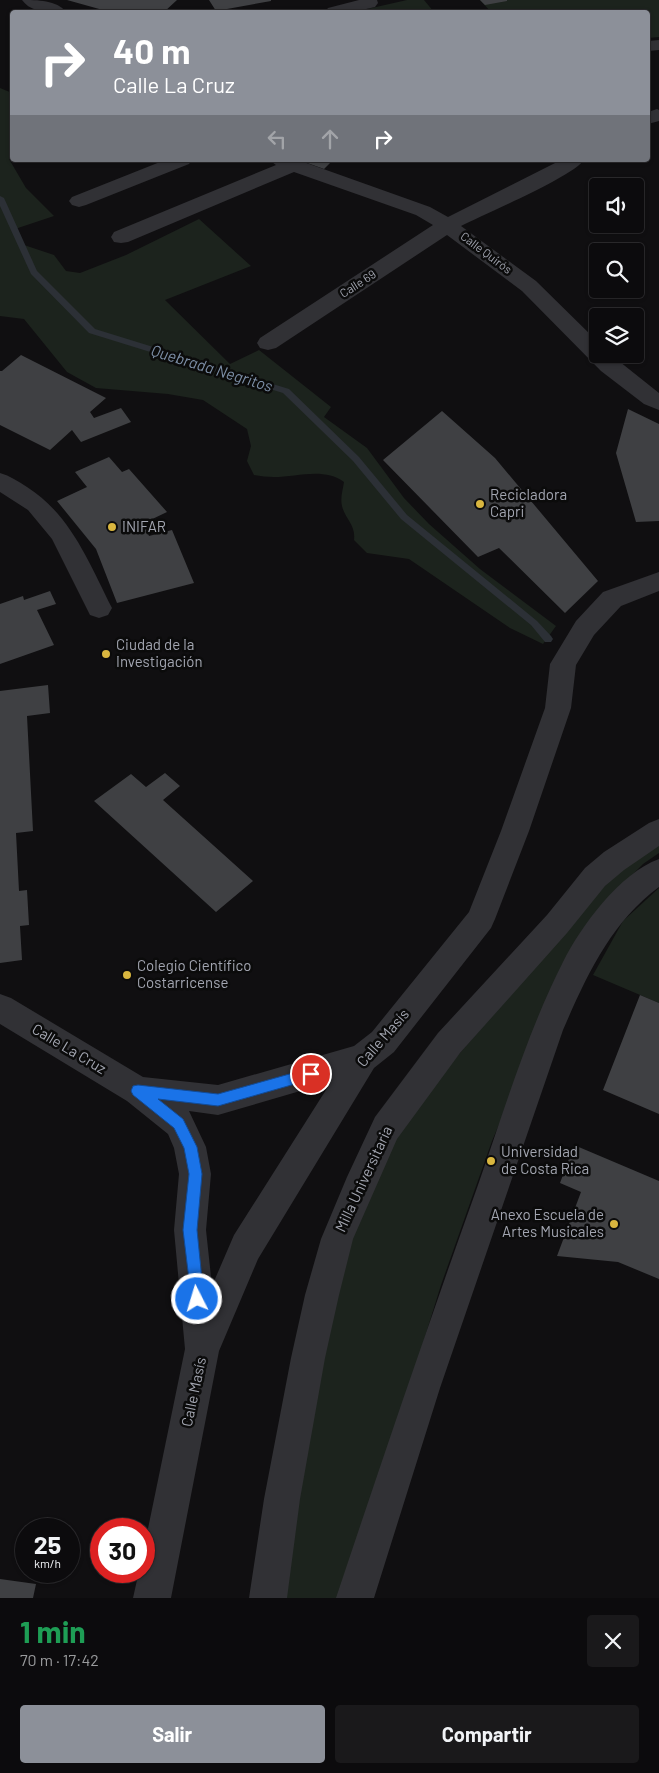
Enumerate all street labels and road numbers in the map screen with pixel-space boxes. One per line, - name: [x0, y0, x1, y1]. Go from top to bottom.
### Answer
- street label: Calle Quirós: [458, 228, 515, 276]
- street label: Calle 69: [337, 266, 378, 300]
- street label: Calle Masís: [352, 1005, 412, 1070]
- street label: Calle La Cruz: [29, 1019, 110, 1077]
- street label: Milla Universitaria: [331, 1123, 396, 1235]
- street label: Calle Masís: [177, 1355, 209, 1428]

